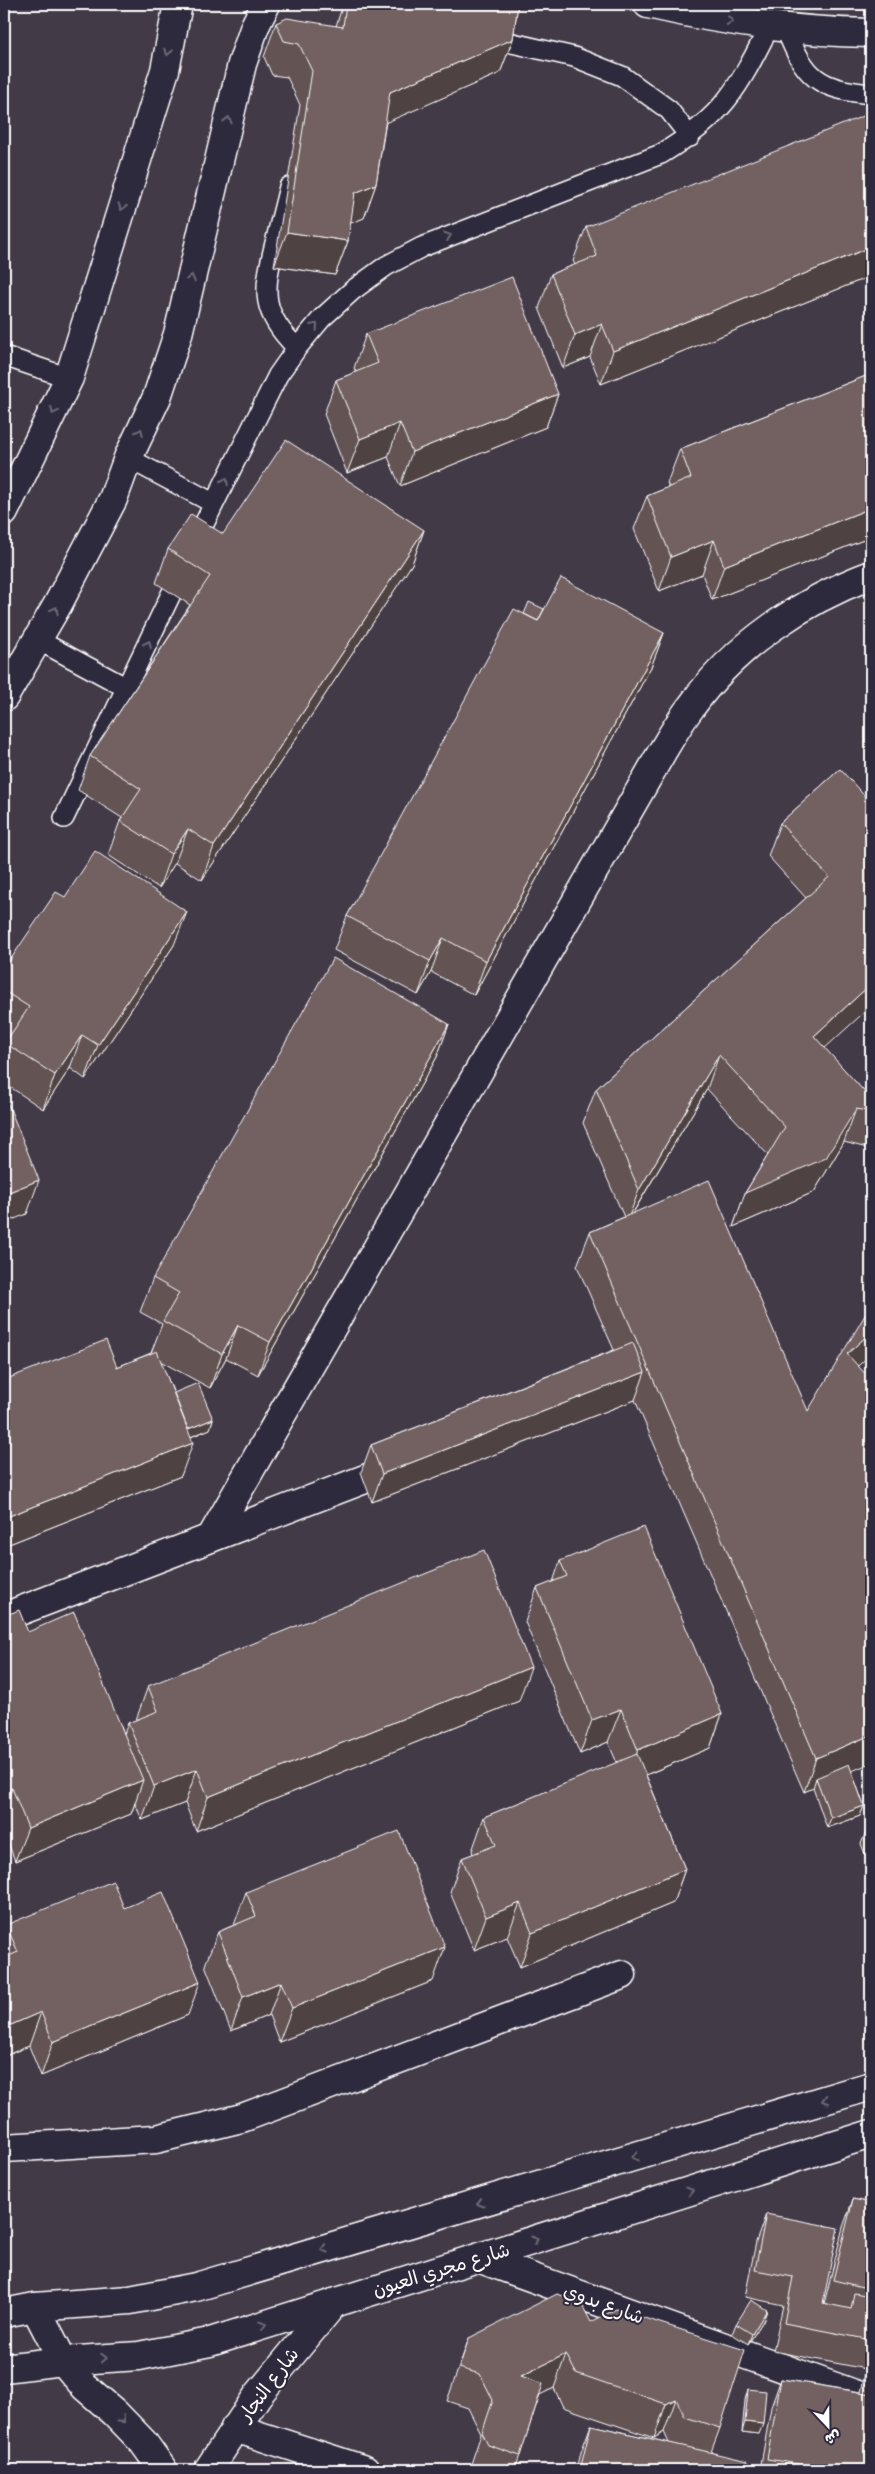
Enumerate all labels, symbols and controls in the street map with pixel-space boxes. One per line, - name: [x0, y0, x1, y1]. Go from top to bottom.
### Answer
- one-way arrow: [726, 15, 734, 26]
- one-way arrow: [164, 47, 174, 56]
- one-way arrow: [222, 116, 233, 125]
- one-way arrow: [118, 203, 128, 211]
- one-way arrow: [444, 232, 452, 242]
- one-way arrow: [185, 274, 196, 283]
- one-way arrow: [309, 323, 318, 332]
- one-way arrow: [49, 406, 60, 415]
- one-way arrow: [134, 428, 144, 437]
- one-way arrow: [219, 477, 229, 486]
- one-way arrow: [48, 606, 58, 615]
- one-way arrow: [141, 640, 152, 649]
- one-way arrow: [821, 2095, 829, 2105]
- one-way arrow: [632, 2151, 640, 2161]
- one-way arrow: [685, 2186, 693, 2196]
- one-way arrow: [476, 2197, 484, 2207]
- one-way arrow: [530, 2235, 538, 2245]
- street label: شارع مجري العيون: [369, 2236, 513, 2304]
- one-way arrow: [320, 2244, 328, 2254]
- street label: شارع بدوي: [559, 2276, 648, 2331]
- one-way arrow: [258, 2321, 267, 2331]
- street label: شارع النجار: [231, 2342, 305, 2428]
- one-way arrow: [101, 2353, 109, 2364]
- north arrow: [802, 2402, 852, 2452]
- one-way arrow: [116, 2415, 125, 2424]
- text: ش: [822, 2427, 844, 2450]

